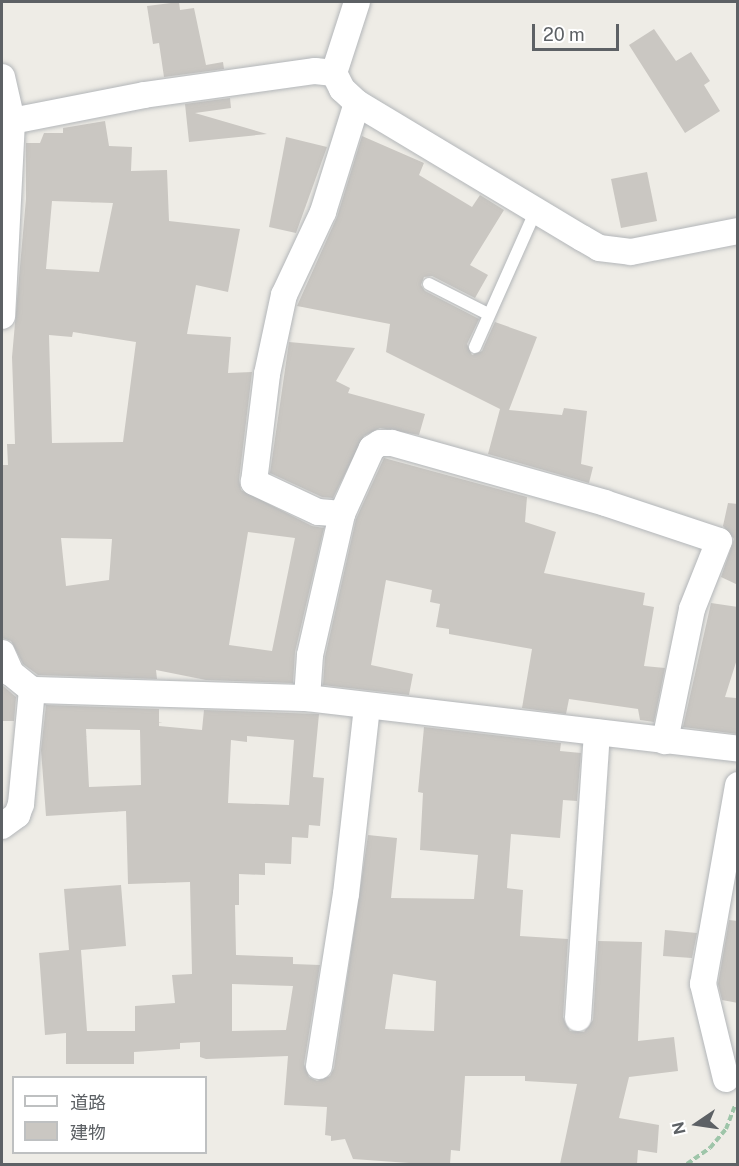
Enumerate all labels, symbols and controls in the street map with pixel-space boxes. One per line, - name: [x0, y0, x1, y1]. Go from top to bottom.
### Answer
- scale bar: [535, 12, 622, 50]
- text: 20 m: [543, 24, 585, 45]
- legend: [12, 1076, 207, 1154]
- text: 道路: [70, 1092, 106, 1113]
- north arrow: [667, 1094, 727, 1154]
- text: N: [668, 1120, 690, 1136]
- text: 建物: [70, 1122, 106, 1143]

